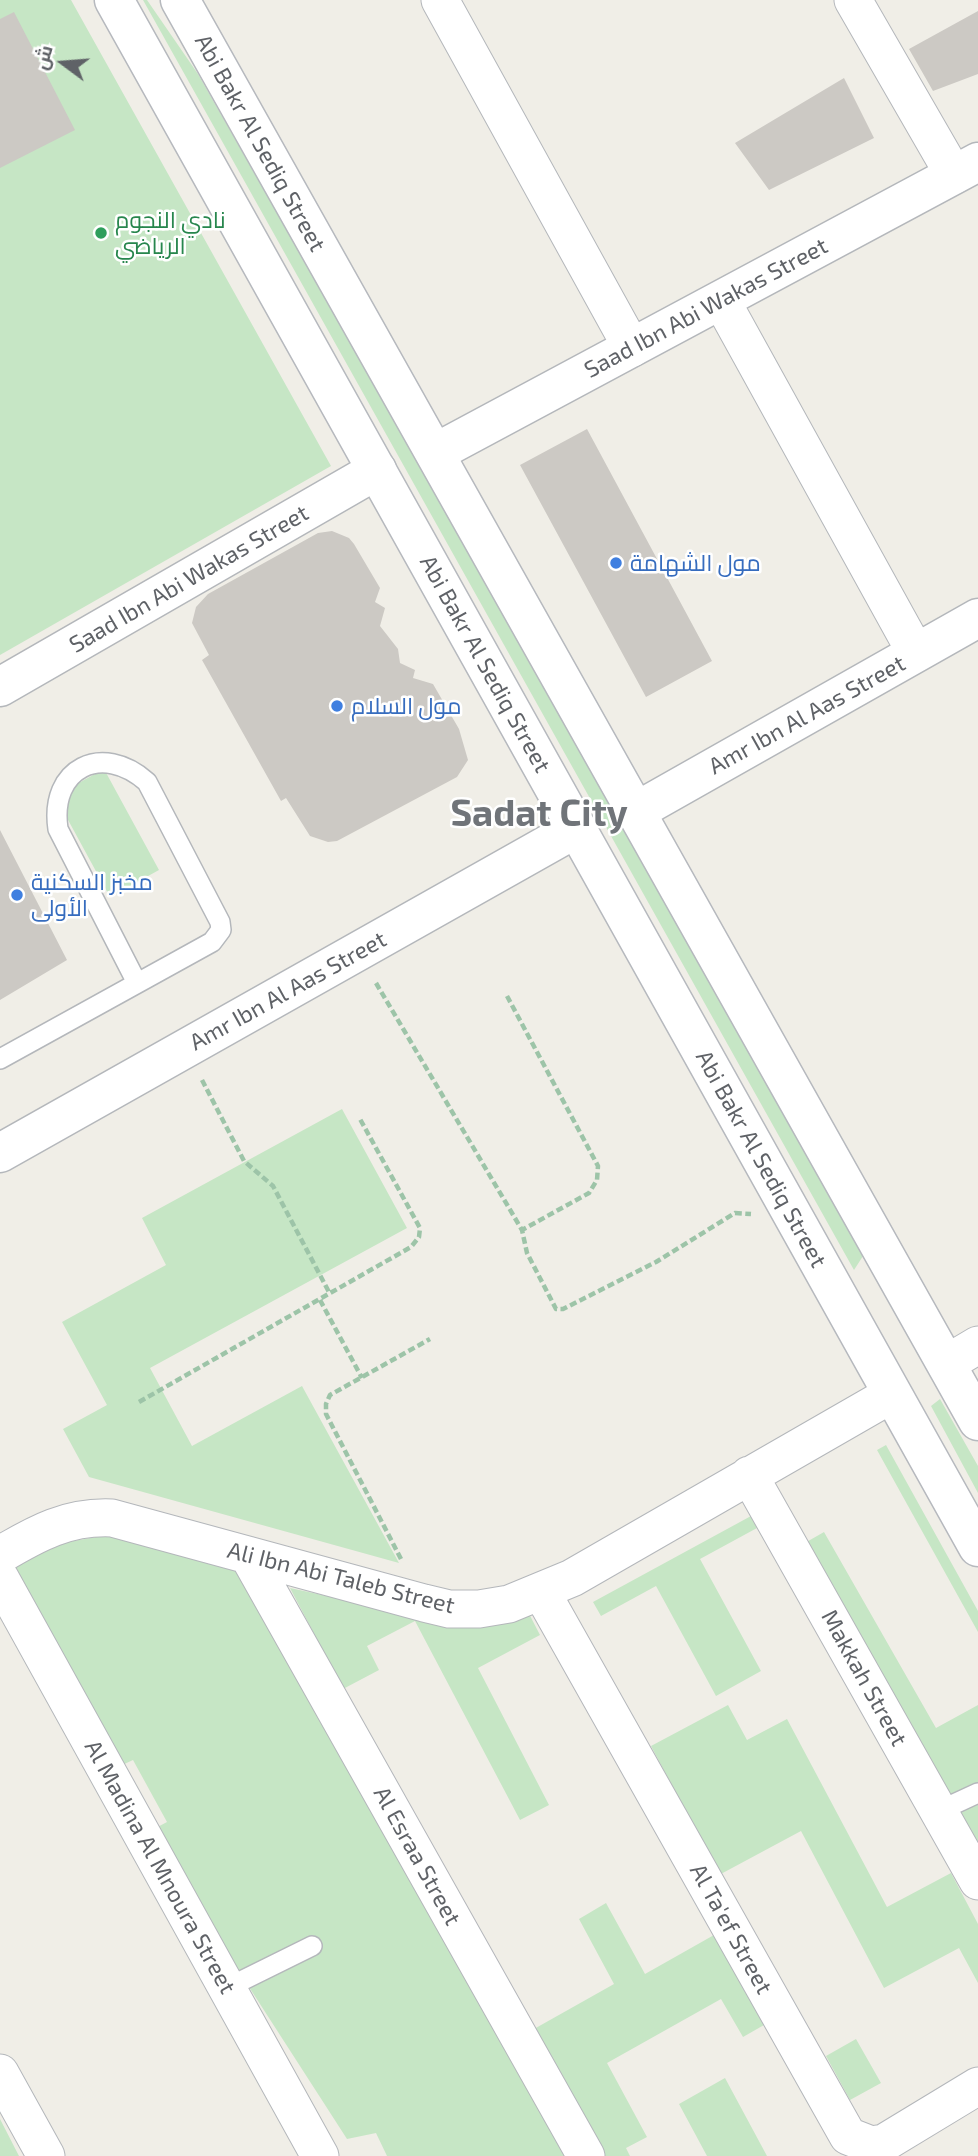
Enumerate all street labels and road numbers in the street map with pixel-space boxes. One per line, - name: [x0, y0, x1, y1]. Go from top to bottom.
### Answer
- street label: Abi Bakr Al Sediq Street: [189, 30, 331, 256]
- street label: Saad Ibn Abi Wakas Street: [580, 232, 832, 384]
- street label: Saad Ibn Abi Wakas Street: [65, 499, 313, 659]
- street label: Abi Bakr Al Sediq Street: [414, 551, 556, 777]
- street label: Amr Ibn Al Aas Street: [704, 650, 910, 780]
- street label: Amr Ibn Al Aas Street: [185, 926, 391, 1056]
- street label: Abi Bakr Al Sediq Street: [690, 1046, 832, 1272]
- street label: Ali Ibn Abi Taleb Street: [225, 1536, 457, 1620]
- street label: Makkah Street: [815, 1605, 913, 1751]
- street label: Al Madina Al Mnoura Street: [79, 1735, 241, 1999]
- street label: Al Esraa Street: [368, 1782, 466, 1930]
- street label: Al Ta'ef Street: [684, 1859, 778, 1999]

